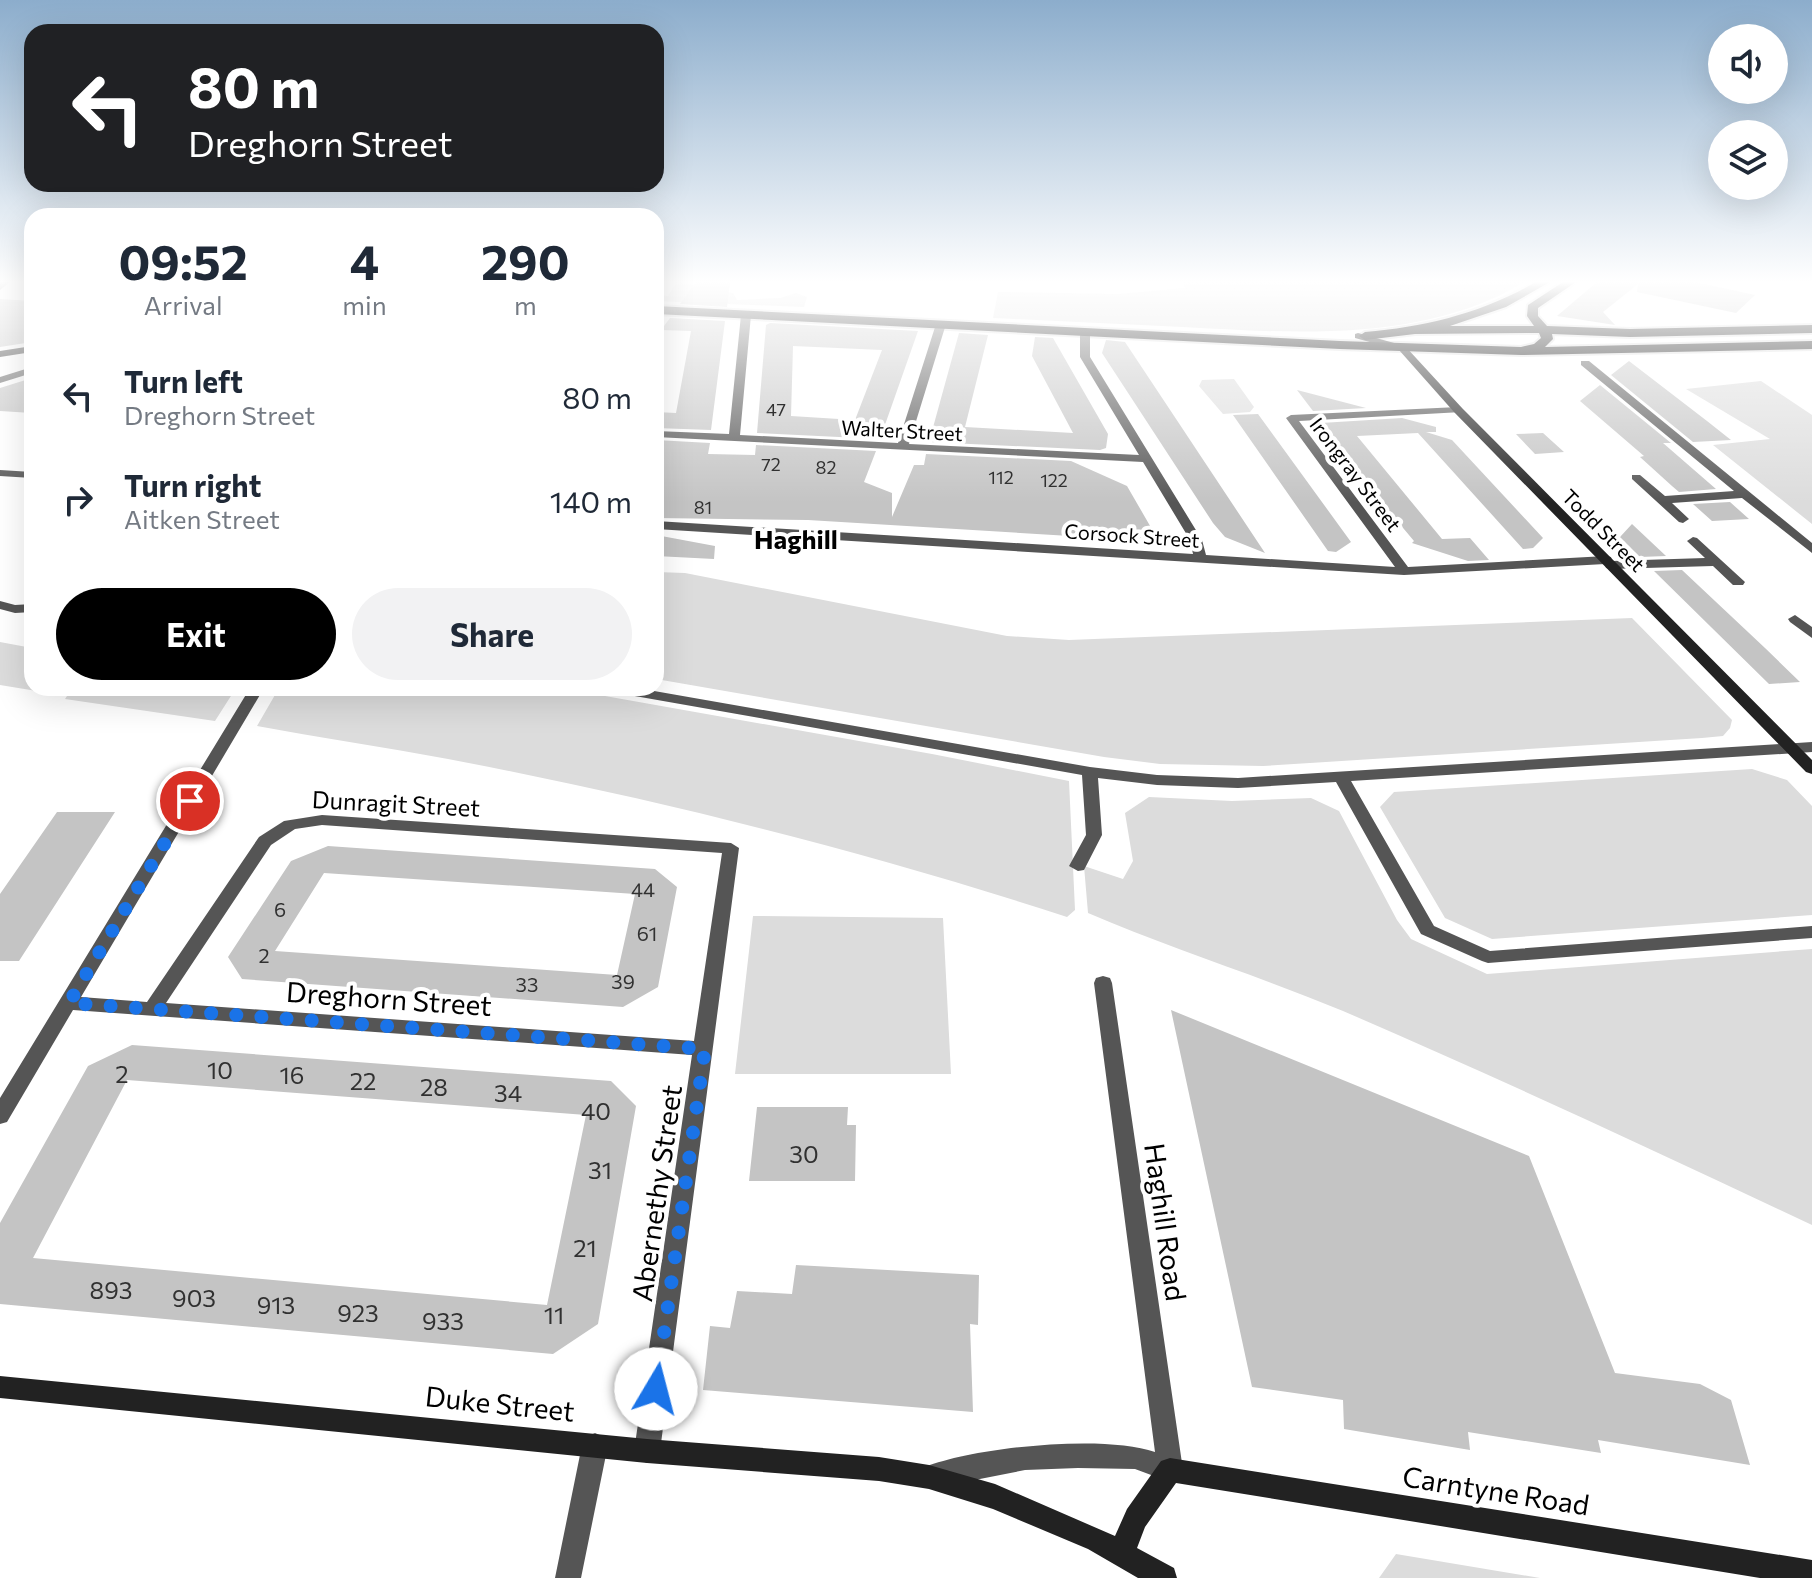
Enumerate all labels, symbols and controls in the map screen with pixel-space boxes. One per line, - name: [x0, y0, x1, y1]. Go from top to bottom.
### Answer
- map controls: [1708, 24, 1788, 200]
- button: sound: [1708, 24, 1788, 104]
- text: 80 m: [188, 51, 319, 120]
- icon: left: [56, 56, 160, 160]
- text: Dreghorn Street: [188, 120, 453, 164]
- button: layers: [1708, 120, 1788, 200]
- text: 09:52: [118, 231, 248, 290]
- text: 4: [350, 231, 379, 290]
- text: 290: [481, 231, 570, 290]
- text: Arrival: [144, 289, 223, 320]
- text: min: [342, 289, 387, 320]
- text: m: [514, 289, 537, 320]
- text: Turn left: [124, 362, 243, 399]
- icon: left: [56, 374, 100, 418]
- text: 80 m: [562, 378, 632, 415]
- house number: 47: [766, 398, 786, 420]
- text: Dreghorn Street: [124, 399, 315, 430]
- street label: Irongray Street: [1305, 412, 1407, 536]
- street label: Walter Street: [841, 415, 963, 445]
- house number: 72: [761, 453, 781, 475]
- house number: 82: [816, 456, 836, 478]
- text: Turn right: [124, 466, 261, 503]
- house number: 112: [988, 466, 1014, 488]
- house number: 122: [1040, 469, 1068, 491]
- icon: right: [56, 478, 100, 522]
- text: 140 m: [550, 482, 632, 519]
- street label: Todd Street: [1558, 484, 1650, 576]
- house number: 81: [694, 496, 712, 518]
- text: Aitken Street: [124, 503, 280, 534]
- street label: Corsock Street: [1064, 518, 1200, 552]
- district label: Haghill: [754, 523, 838, 554]
- button: Exit: [56, 588, 336, 680]
- button: Share: [352, 588, 632, 680]
- pin: [156, 767, 224, 835]
- icon: arrive: [168, 779, 212, 823]
- street label: Dunragit Street: [311, 784, 481, 822]
- house number: 44: [631, 877, 655, 901]
- house number: 6: [274, 897, 286, 921]
- house number: 61: [637, 921, 657, 945]
- house number: 2: [258, 943, 270, 967]
- house number: 39: [611, 969, 635, 993]
- house number: 33: [516, 972, 538, 996]
- street label: Dreghorn Street: [285, 974, 493, 1022]
- house number: 10: [207, 1055, 233, 1084]
- house number: 2: [115, 1059, 129, 1088]
- house number: 16: [280, 1060, 304, 1089]
- house number: 22: [350, 1066, 376, 1095]
- house number: 28: [420, 1072, 448, 1101]
- house number: 34: [494, 1078, 522, 1107]
- street label: Abernethy Street: [624, 1082, 688, 1304]
- house number: 40: [581, 1096, 611, 1125]
- house number: 30: [789, 1139, 819, 1168]
- street label: Haghill Road: [1138, 1141, 1194, 1303]
- house number: 31: [588, 1155, 612, 1184]
- house number: 21: [573, 1233, 597, 1262]
- house number: 893: [90, 1275, 132, 1304]
- house number: 903: [172, 1283, 216, 1312]
- house number: 913: [257, 1290, 295, 1319]
- house number: 923: [337, 1298, 379, 1327]
- house number: 11: [544, 1300, 564, 1329]
- house number: 933: [422, 1306, 464, 1335]
- position arrow: [614, 1347, 698, 1431]
- street label: Duke Street: [424, 1378, 576, 1428]
- street label: Carntyne Road: [1400, 1458, 1592, 1522]

